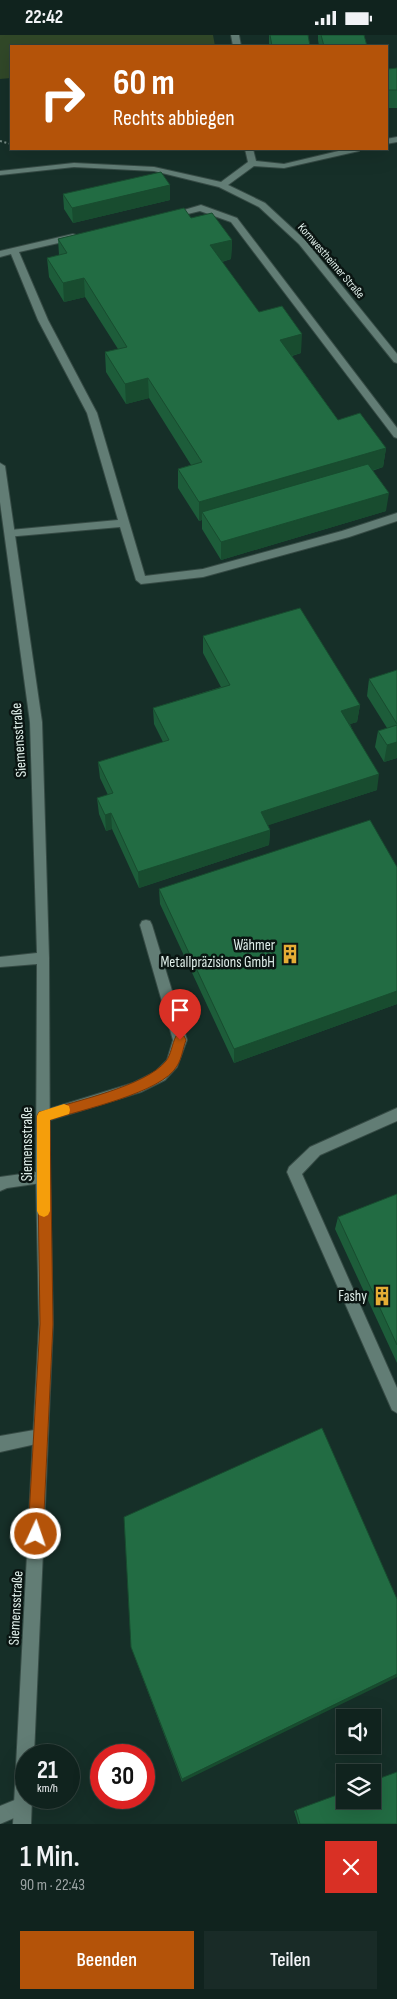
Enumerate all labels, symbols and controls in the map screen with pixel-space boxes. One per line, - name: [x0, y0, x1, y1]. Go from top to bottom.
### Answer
- text: 22:42: [25, 6, 63, 29]
- text: 60 m: [113, 62, 175, 105]
- icon: right: [30, 65, 95, 130]
- text: Rechts abbiegen: [113, 105, 235, 132]
- street label: Kornwestheimer Straße: [294, 220, 368, 302]
- street label: Siemensstraße: [7, 702, 31, 778]
- place label: Wähmer Metallpräzisions GmbH: [160, 936, 276, 972]
- building icon: Wähmer Metallpräzisions GmbH: [279, 943, 301, 965]
- pin: [159, 989, 201, 1040]
- icon: arrive: [166, 996, 194, 1024]
- street label: Siemensstraße: [18, 1107, 37, 1181]
- building icon: Fashy: [371, 1285, 393, 1307]
- place label: Fashy: [338, 1287, 367, 1306]
- position arrow: [9, 1507, 61, 1559]
- street label: Siemensstraße: [5, 1570, 27, 1646]
- map controls: [336, 1709, 381, 1809]
- button: sound: [336, 1709, 381, 1754]
- speed limit sign: 30: [90, 1744, 155, 1809]
- text: 21: [37, 1755, 58, 1786]
- button: layers: [336, 1764, 381, 1809]
- text: km/h: [37, 1781, 58, 1796]
- text: 1 Min.: [20, 1839, 80, 1875]
- button: close: [325, 1841, 377, 1893]
- text: 90 m · 22:43: [20, 1876, 85, 1895]
- button: Beenden: [20, 1931, 194, 1989]
- button: Teilen: [204, 1931, 377, 1989]

